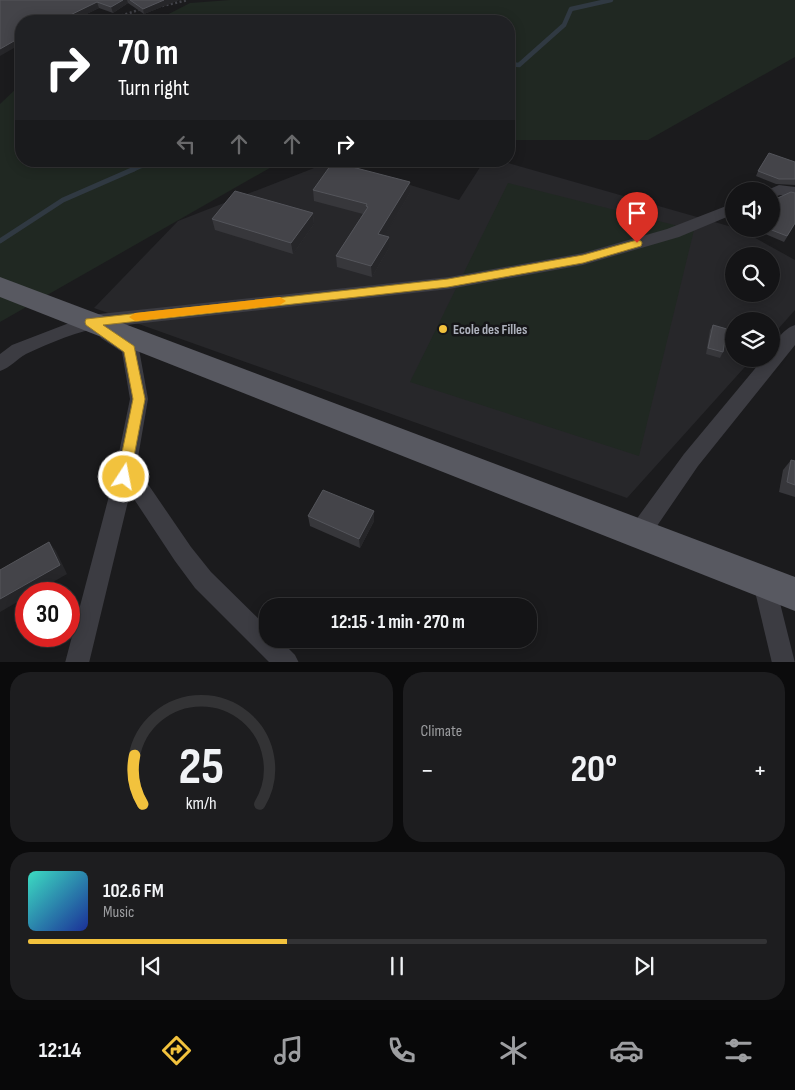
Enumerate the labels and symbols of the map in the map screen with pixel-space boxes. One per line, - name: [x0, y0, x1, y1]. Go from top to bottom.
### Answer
- pin: [616, 192, 658, 243]
- place label: Ecole des Filles: [453, 321, 527, 338]
- marker: Ecole des Filles: [437, 323, 449, 335]
- position arrow: [97, 450, 149, 502]
- speed limit sign: 30: [15, 582, 80, 647]

